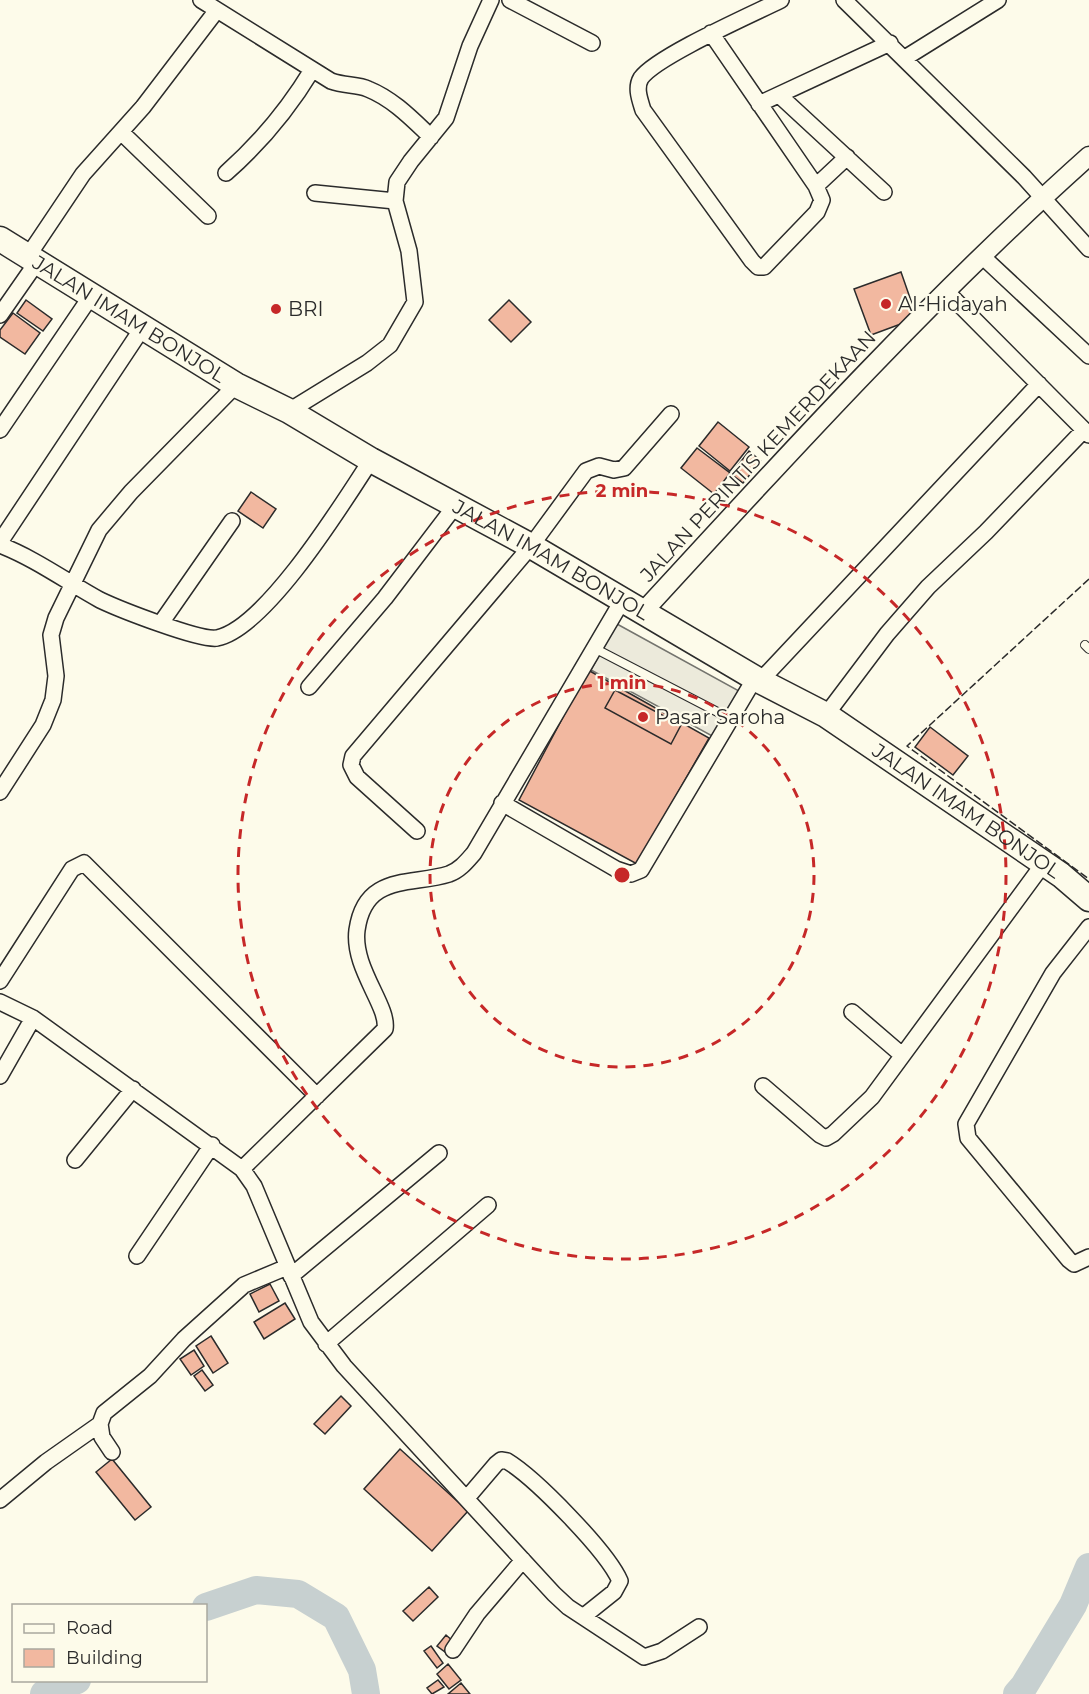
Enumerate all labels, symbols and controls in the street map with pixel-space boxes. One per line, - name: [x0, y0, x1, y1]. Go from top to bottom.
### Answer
- street label: JALAN IMAM BONJOL: [28, 250, 230, 388]
- place label: Al-Hidayah: [898, 292, 1008, 316]
- place label: BRI: [288, 297, 324, 321]
- marker: Al-Hidayah: [879, 297, 893, 311]
- marker: BRI: [269, 302, 283, 316]
- street label: JALAN PERINTIS KEMERDEKAAN: [635, 326, 881, 587]
- text: 2 min: [596, 480, 648, 502]
- street label: JALAN IMAM BONJOL: [448, 494, 654, 625]
- text: 1 min: [598, 672, 646, 694]
- place label: Pasar Saroha: [655, 705, 785, 729]
- marker: Pasar Saroha: [636, 710, 650, 724]
- street label: JALAN IMAM BONJOL: [867, 738, 1066, 883]
- centre of rings: [612, 865, 632, 885]
- legend: [12, 1604, 207, 1682]
- text: Road: [66, 1617, 113, 1639]
- text: Building: [66, 1647, 143, 1669]

